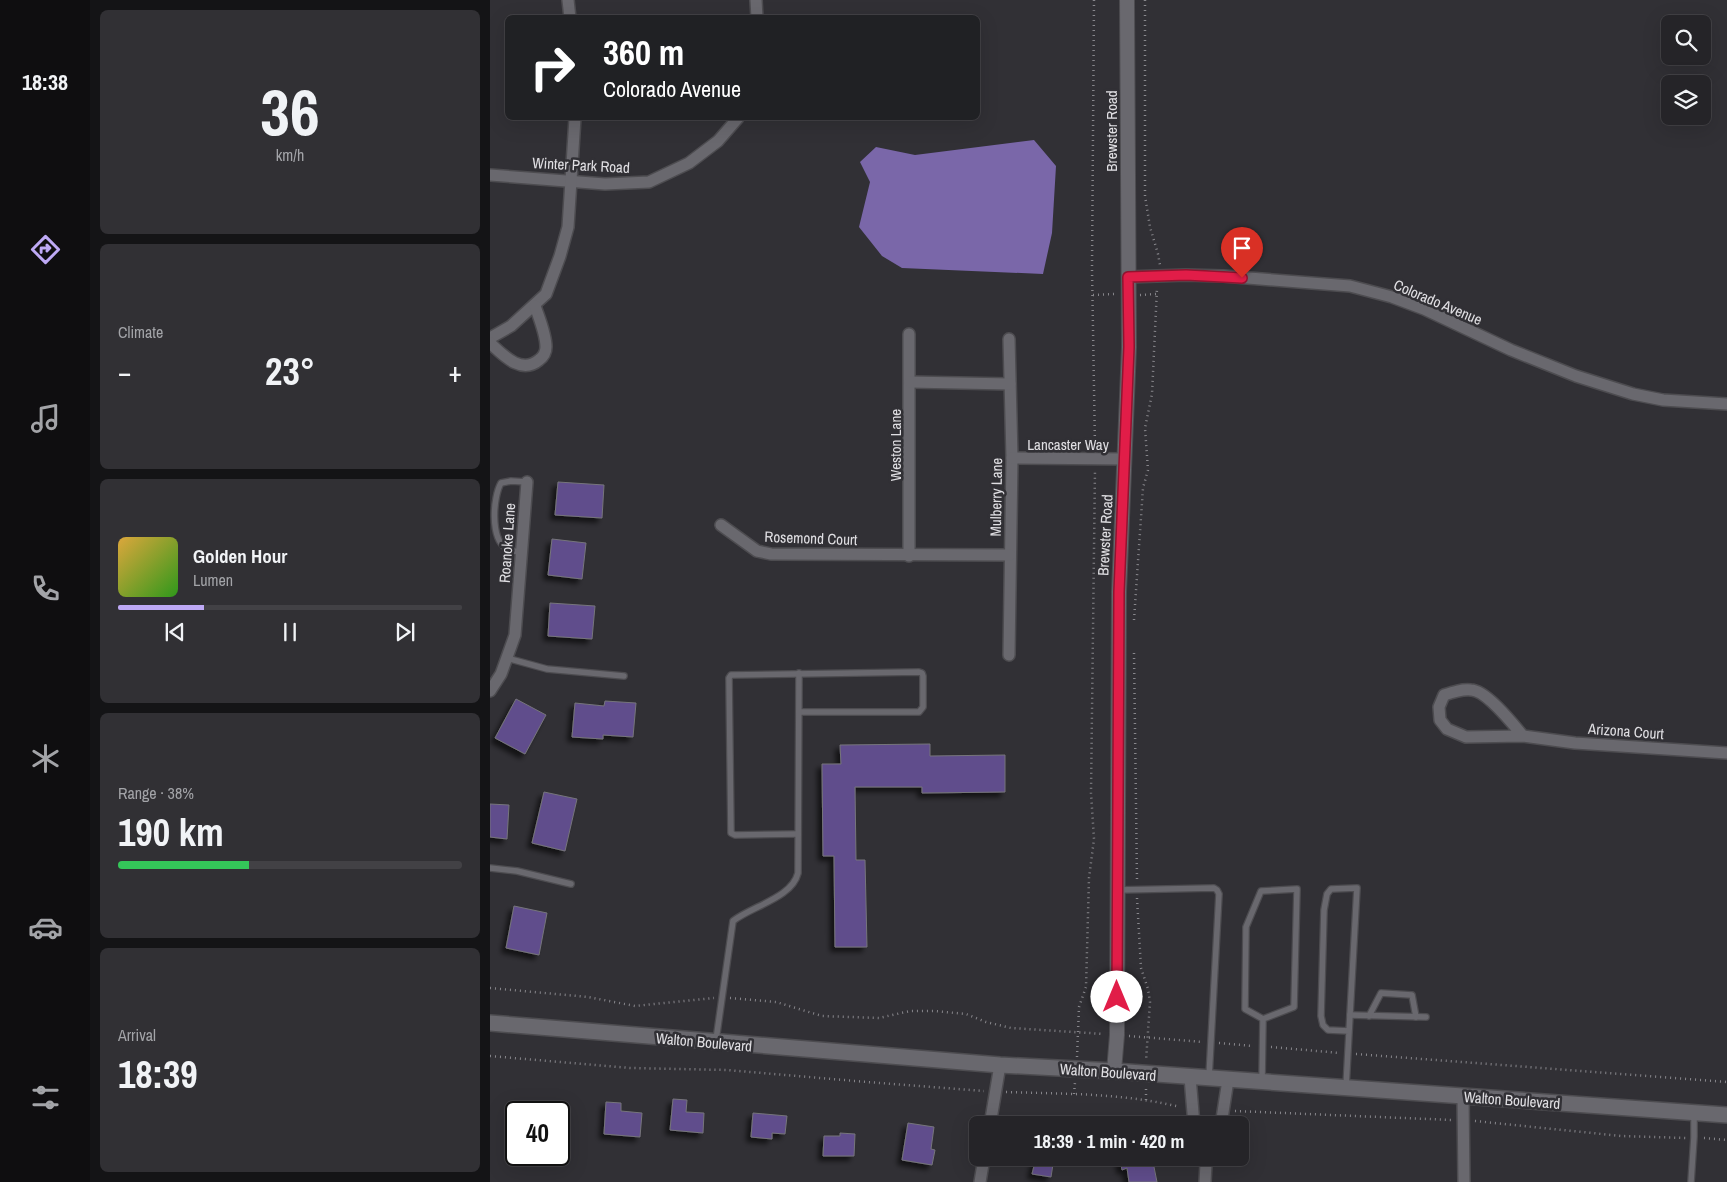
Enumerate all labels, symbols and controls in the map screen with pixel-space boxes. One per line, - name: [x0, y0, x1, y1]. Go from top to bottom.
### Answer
- map controls: [1661, 15, 1711, 125]
- button: search: [1661, 15, 1711, 65]
- text: 360 m: [603, 29, 684, 76]
- icon: right: [520, 35, 585, 100]
- text: 18:38: [22, 67, 68, 97]
- text: 36: [260, 68, 320, 155]
- text: Colorado Avenue: [603, 74, 741, 104]
- button: layers: [1661, 75, 1711, 125]
- street label: Brewster Road: [1101, 90, 1122, 172]
- text: km/h: [276, 144, 304, 166]
- street label: Winter Park Road: [532, 152, 630, 178]
- pin: [1221, 227, 1263, 278]
- icon: directions: [28, 232, 63, 267]
- icon: arrive: [1228, 234, 1256, 262]
- street label: Colorado Avenue: [1391, 274, 1486, 330]
- text: Climate: [118, 321, 163, 343]
- text: 23°: [265, 346, 315, 397]
- text: −: [118, 353, 131, 391]
- text: +: [449, 353, 462, 391]
- icon: music: [28, 401, 63, 436]
- street label: Weston Lane: [885, 409, 906, 481]
- street label: Lancaster Way: [1027, 434, 1110, 455]
- street label: Mulberry Lane: [985, 457, 1007, 536]
- street label: Brewster Road: [1092, 494, 1118, 576]
- street label: Roanoke Lane: [494, 502, 520, 584]
- street label: Rosemond Court: [764, 526, 858, 550]
- text: Golden Hour: [193, 543, 287, 569]
- text: Lumen: [193, 569, 233, 591]
- icon: phone: [28, 571, 63, 606]
- icon: previous: [161, 618, 189, 646]
- icon: pause: [276, 618, 304, 646]
- icon: next: [391, 618, 419, 646]
- street label: Arizona Court: [1586, 718, 1665, 744]
- icon: climate: [28, 741, 63, 776]
- text: Range · 38%: [118, 782, 194, 804]
- text: 190 km: [118, 807, 224, 858]
- icon: car: [28, 910, 63, 945]
- position arrow: [1090, 970, 1142, 1022]
- text: Arrival: [118, 1024, 156, 1046]
- street label: Walton Boulevard: [655, 1027, 753, 1057]
- text: 18:39: [118, 1049, 198, 1100]
- street label: Walton Boulevard: [1059, 1058, 1157, 1086]
- icon: filters: [28, 1080, 63, 1115]
- street label: Walton Boulevard: [1463, 1086, 1561, 1114]
- speed limit sign: 40: [505, 1101, 570, 1166]
- text: 18:39 · 1 min · 420 m: [1034, 1128, 1184, 1154]

